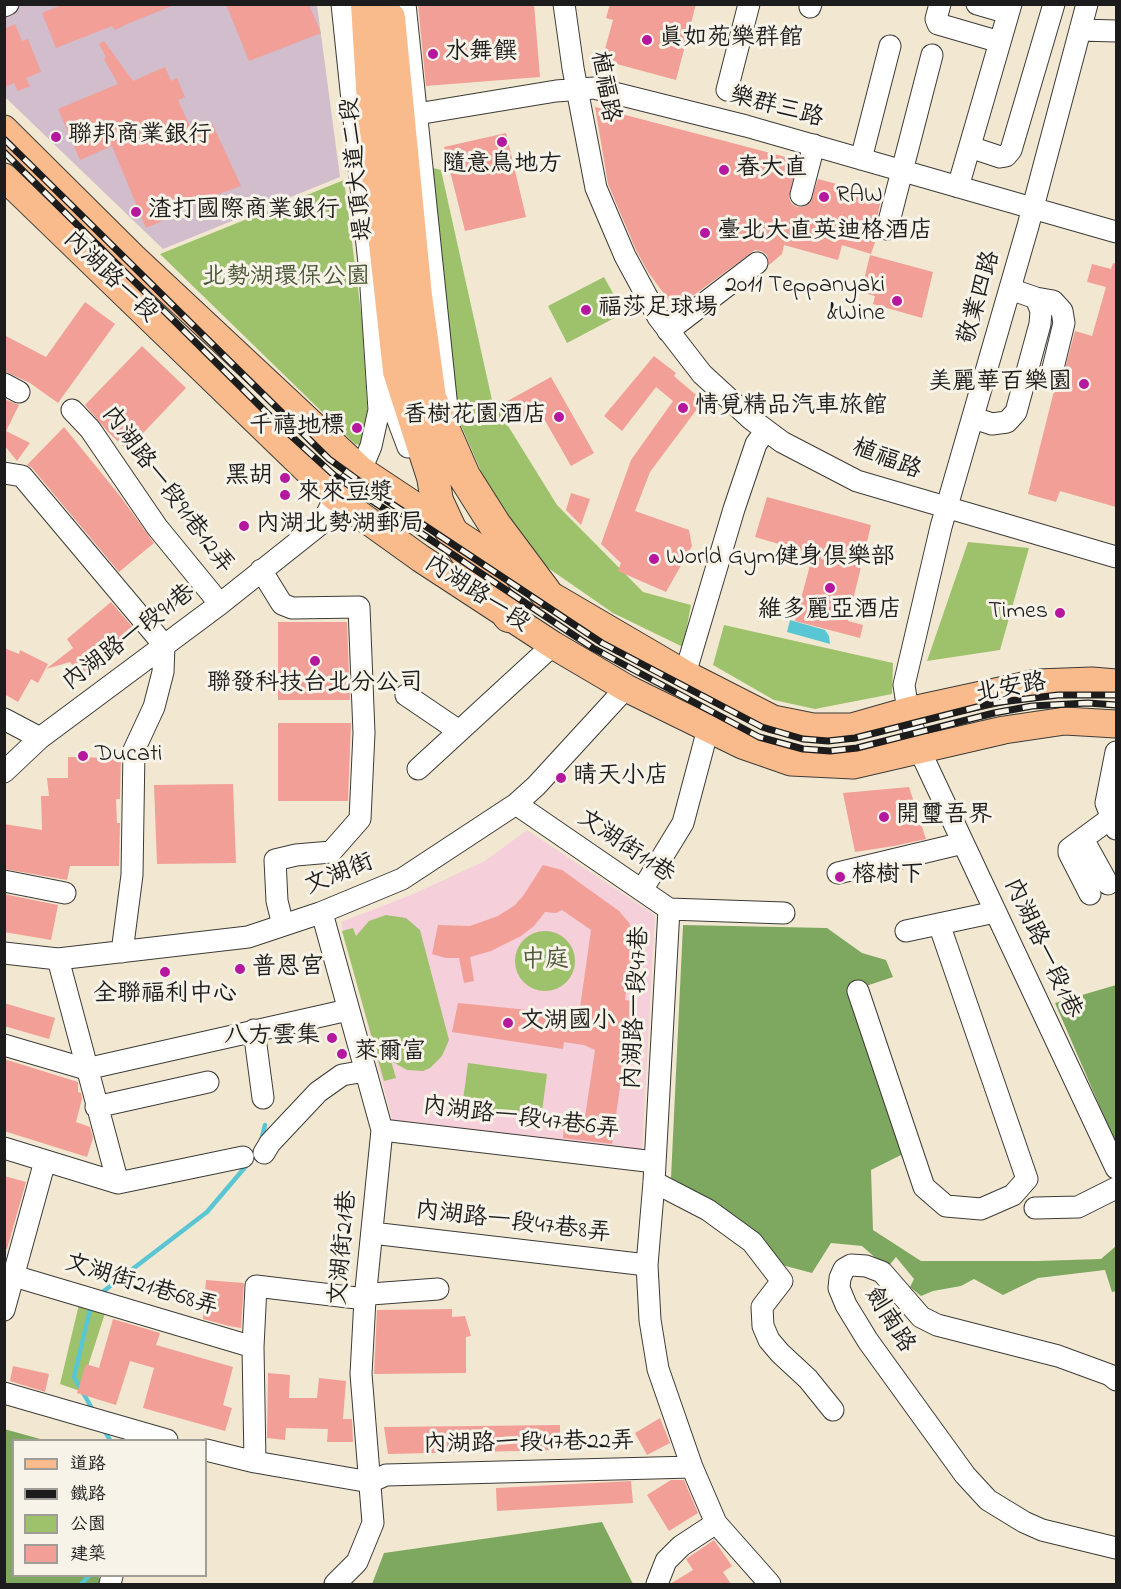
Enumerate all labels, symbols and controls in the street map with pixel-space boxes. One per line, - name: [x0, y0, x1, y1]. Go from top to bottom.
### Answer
- place label: 真如苑樂群館: [659, 26, 803, 54]
- marker: 真如苑樂群館: [640, 33, 654, 47]
- place label: 水舞饌: [445, 40, 517, 68]
- marker: 水舞饌: [426, 47, 440, 61]
- street label: 植福路: [583, 49, 623, 125]
- street label: 樂群三路: [726, 83, 826, 135]
- street label: 堤頂大道二段: [337, 96, 381, 242]
- place label: 聯邦商業銀行: [68, 123, 212, 151]
- marker: 聯邦商業銀行: [49, 130, 63, 144]
- marker: 隨意鳥地方: [495, 135, 509, 149]
- place label: 隨意鳥地方: [442, 152, 562, 180]
- place label: 春大直: [736, 156, 808, 184]
- marker: 春大直: [717, 163, 731, 177]
- place label: RAW: [836, 183, 883, 211]
- marker: RAW: [817, 190, 831, 204]
- place label: 渣打國際商業銀行: [148, 198, 340, 226]
- marker: 渣打國際商業銀行: [129, 205, 143, 219]
- place label: 臺北大直英迪格酒店: [717, 219, 933, 247]
- street label: 內湖路一段: [56, 226, 162, 330]
- marker: 臺北大直英迪格酒店: [698, 226, 712, 240]
- street label: 敬業四路: [954, 248, 1008, 348]
- park label: 北勢湖環保公園: [202, 265, 370, 293]
- place label: 2011 Teppanyaki &Wine: [725, 273, 885, 329]
- marker: 2011 Teppanyaki &Wine: [890, 294, 904, 308]
- place label: 福莎足球場: [598, 296, 718, 324]
- marker: 福莎足球場: [579, 303, 593, 317]
- place label: 美麗華百樂園: [928, 370, 1072, 398]
- marker: 美麗華百樂園: [1077, 377, 1091, 391]
- place label: 情覓精品汽車旅館: [695, 394, 887, 422]
- marker: 情覓精品汽車旅館: [676, 401, 690, 415]
- street label: 內湖路一段91巷12弄: [94, 402, 238, 580]
- place label: 香樹花園酒店: [403, 403, 547, 431]
- marker: 香樹花園酒店: [552, 410, 566, 424]
- place label: 千禧地標: [249, 414, 345, 442]
- marker: 千禧地標: [350, 421, 364, 435]
- street label: 植福路: [847, 435, 925, 487]
- place label: 黑胡: [225, 464, 273, 492]
- marker: 黑胡: [278, 471, 292, 485]
- place label: 來來豆漿: [297, 481, 393, 509]
- marker: 來來豆漿: [278, 488, 292, 502]
- place label: 內湖北勢湖郵局: [256, 512, 424, 540]
- marker: 內湖北勢湖郵局: [237, 519, 251, 533]
- place label: World Gym健身俱樂部: [666, 545, 895, 573]
- street label: 內湖路一段: [418, 550, 534, 640]
- marker: World Gym健身俱樂部: [647, 552, 661, 566]
- street label: 內湖路一段91巷: [58, 580, 202, 698]
- marker: 維多麗亞酒店: [823, 581, 837, 595]
- place label: 維多麗亞酒店: [758, 598, 902, 626]
- place label: Times: [988, 599, 1048, 627]
- marker: Times: [1053, 606, 1067, 620]
- marker: 聯發科技台北分公司: [308, 654, 322, 668]
- street label: 北安路: [973, 670, 1049, 710]
- place label: 聯發科技台北分公司: [207, 671, 423, 699]
- place label: Ducati: [95, 742, 162, 770]
- marker: Ducati: [76, 749, 90, 763]
- place label: 晴天小店: [573, 764, 669, 792]
- marker: 晴天小店: [554, 771, 568, 785]
- place label: 開璽吾界: [896, 803, 992, 831]
- street label: 文湖街11巷: [571, 805, 679, 891]
- marker: 開璽吾界: [877, 810, 891, 824]
- street label: 文湖街: [301, 849, 379, 903]
- place label: 榕樹下: [852, 863, 924, 891]
- marker: 榕樹下: [833, 870, 847, 884]
- street label: 內湖路一段1巷: [996, 874, 1086, 1024]
- street label: 內湖路一段47巷: [619, 925, 657, 1091]
- park label: 中庭: [521, 948, 569, 976]
- place label: 普恩宮: [252, 955, 324, 983]
- marker: 普恩宮: [233, 962, 247, 976]
- marker: 全聯福利中心: [158, 965, 172, 979]
- place label: 全聯福利中心: [93, 982, 237, 1010]
- place label: 文湖國小: [520, 1009, 616, 1037]
- marker: 文湖國小: [501, 1016, 515, 1030]
- place label: 八方雲集: [224, 1024, 320, 1052]
- marker: 八方雲集: [325, 1031, 339, 1045]
- place label: 萊爾富: [354, 1040, 426, 1068]
- marker: 萊爾富: [335, 1047, 349, 1061]
- street label: 內湖路一段47巷6弄: [421, 1094, 621, 1146]
- street label: 文湖街21巷: [326, 1189, 364, 1307]
- street label: 內湖路一段47巷8弄: [414, 1198, 612, 1250]
- street label: 文湖街21巷68弄: [61, 1250, 221, 1324]
- street label: 劍南路: [857, 1283, 919, 1359]
- street label: 內湖路一段47巷22弄: [423, 1429, 635, 1461]
- legend: [12, 1439, 207, 1577]
- text: 道路: [70, 1452, 106, 1478]
- text: 鐵路: [70, 1482, 106, 1508]
- text: 公園: [70, 1512, 106, 1538]
- text: 建築: [70, 1542, 106, 1568]

